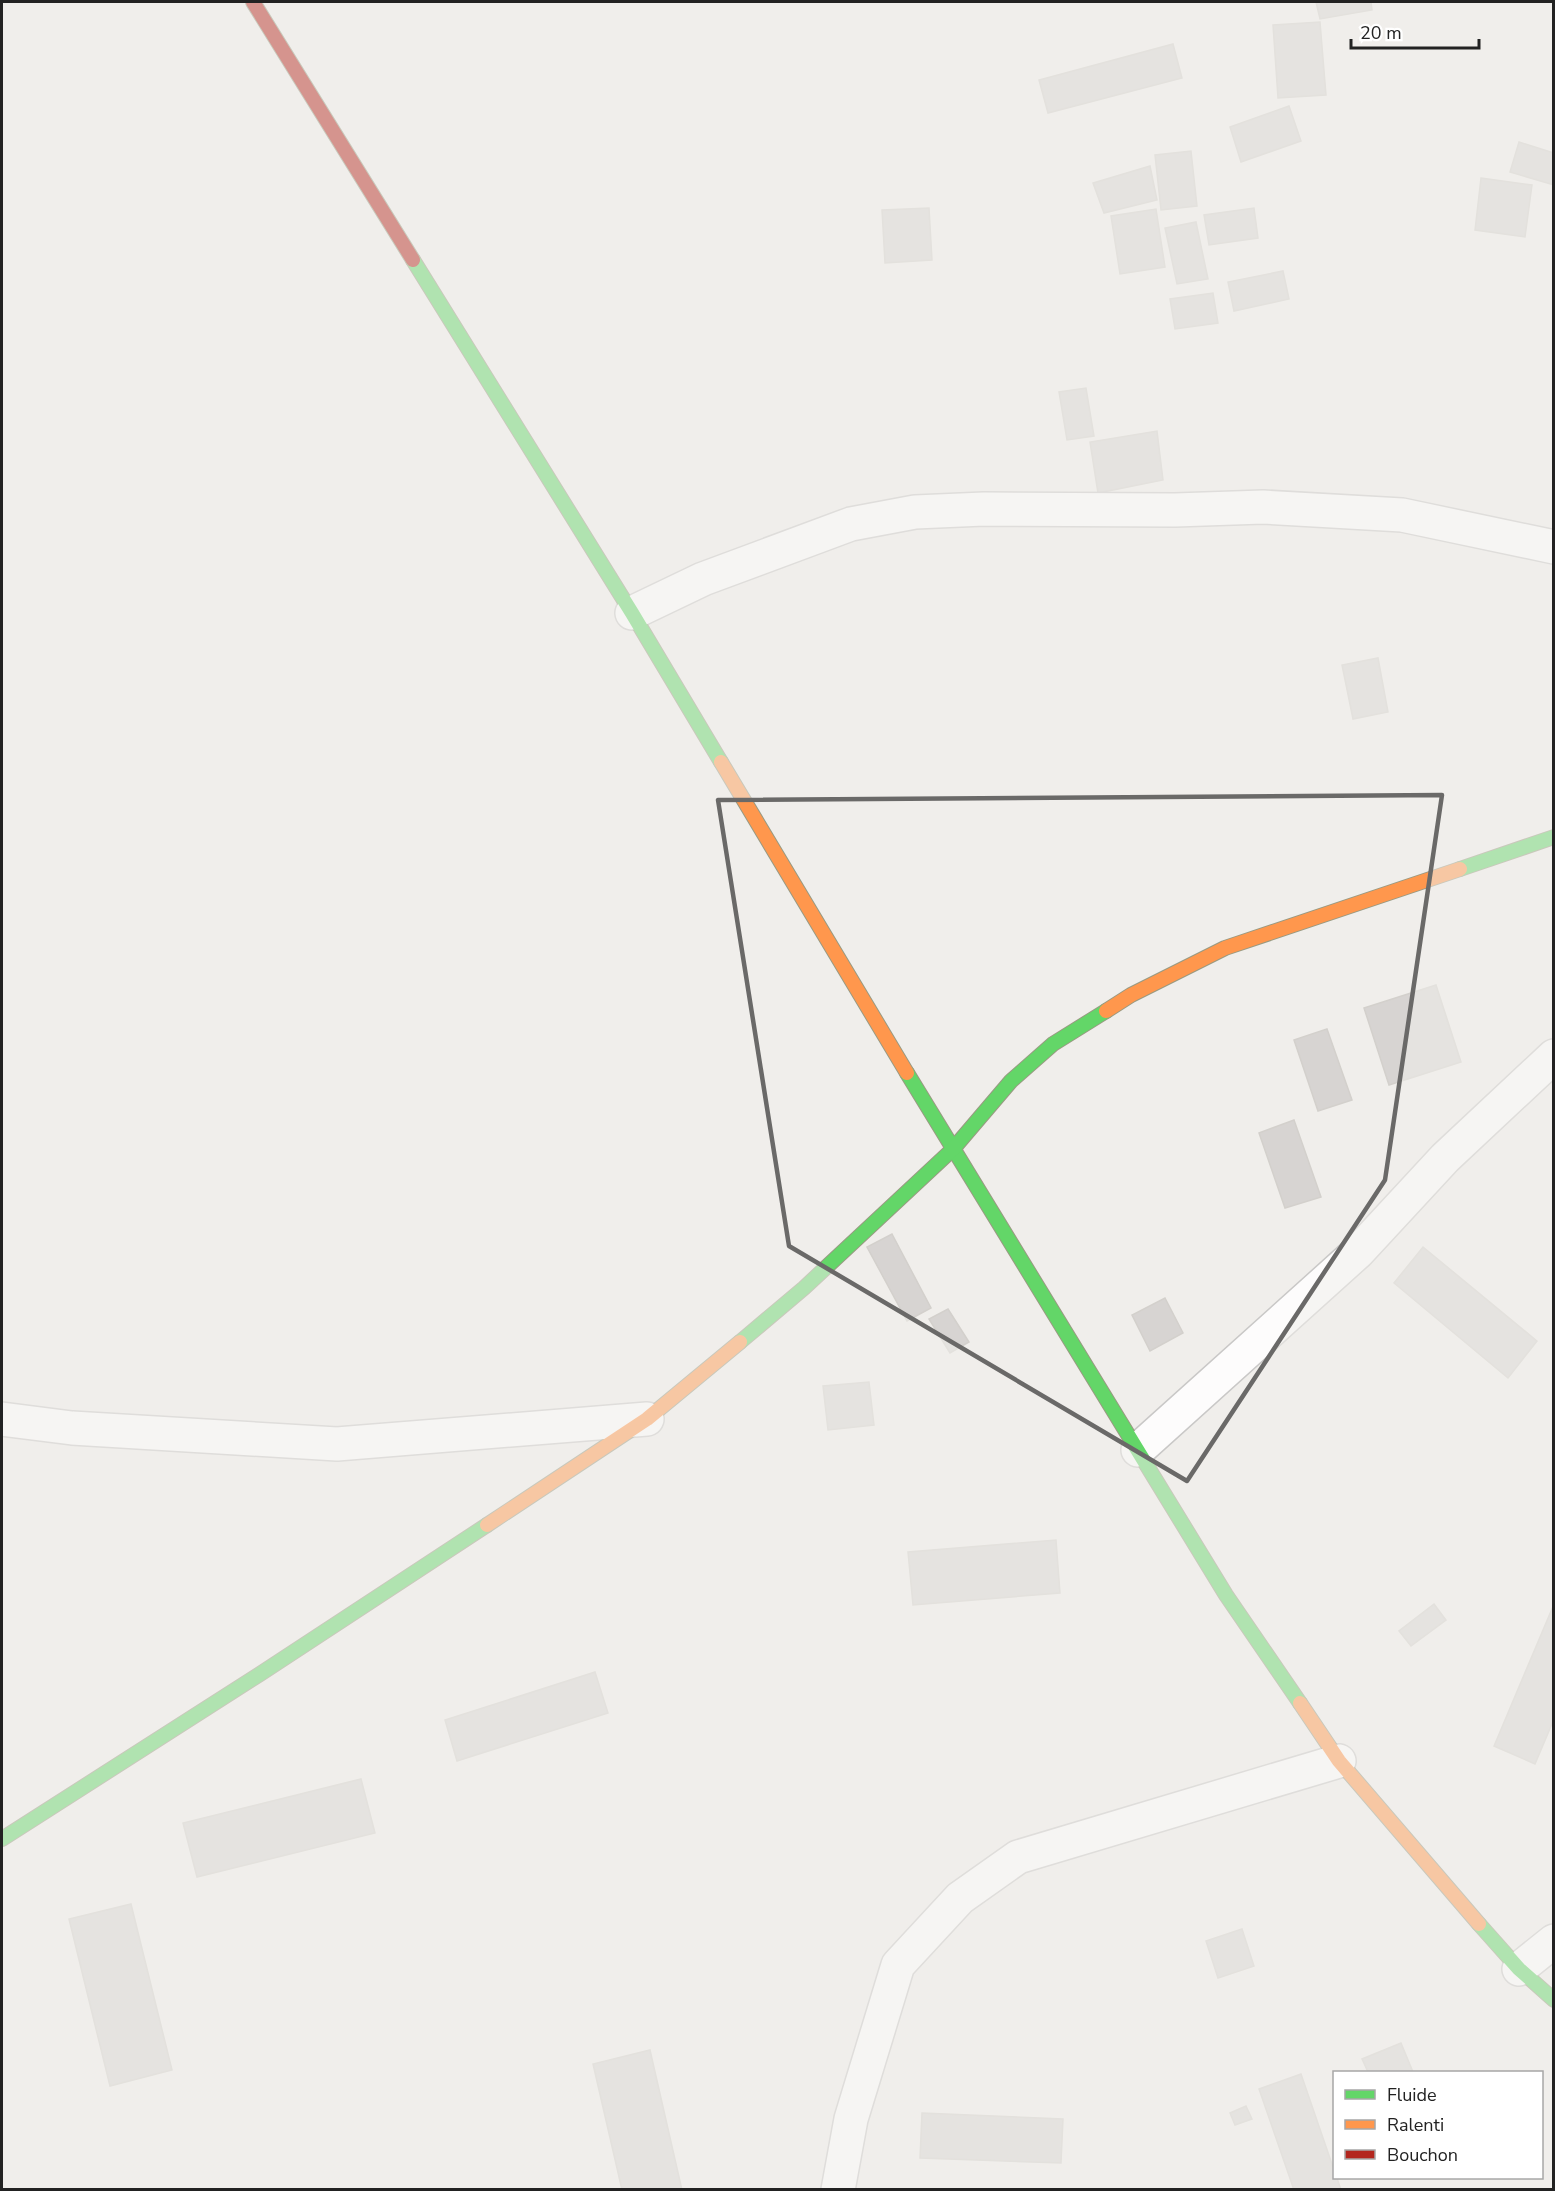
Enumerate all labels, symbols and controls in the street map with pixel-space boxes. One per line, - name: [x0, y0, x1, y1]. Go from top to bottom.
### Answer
- scale bar: [1351, 12, 1478, 50]
- text: 20 m: [1360, 21, 1402, 45]
- legend: [1333, 2071, 1543, 2179]
- text: Fluide: [1387, 2083, 1437, 2107]
- text: Ralenti: [1387, 2113, 1444, 2137]
- text: Bouchon: [1387, 2143, 1458, 2167]

